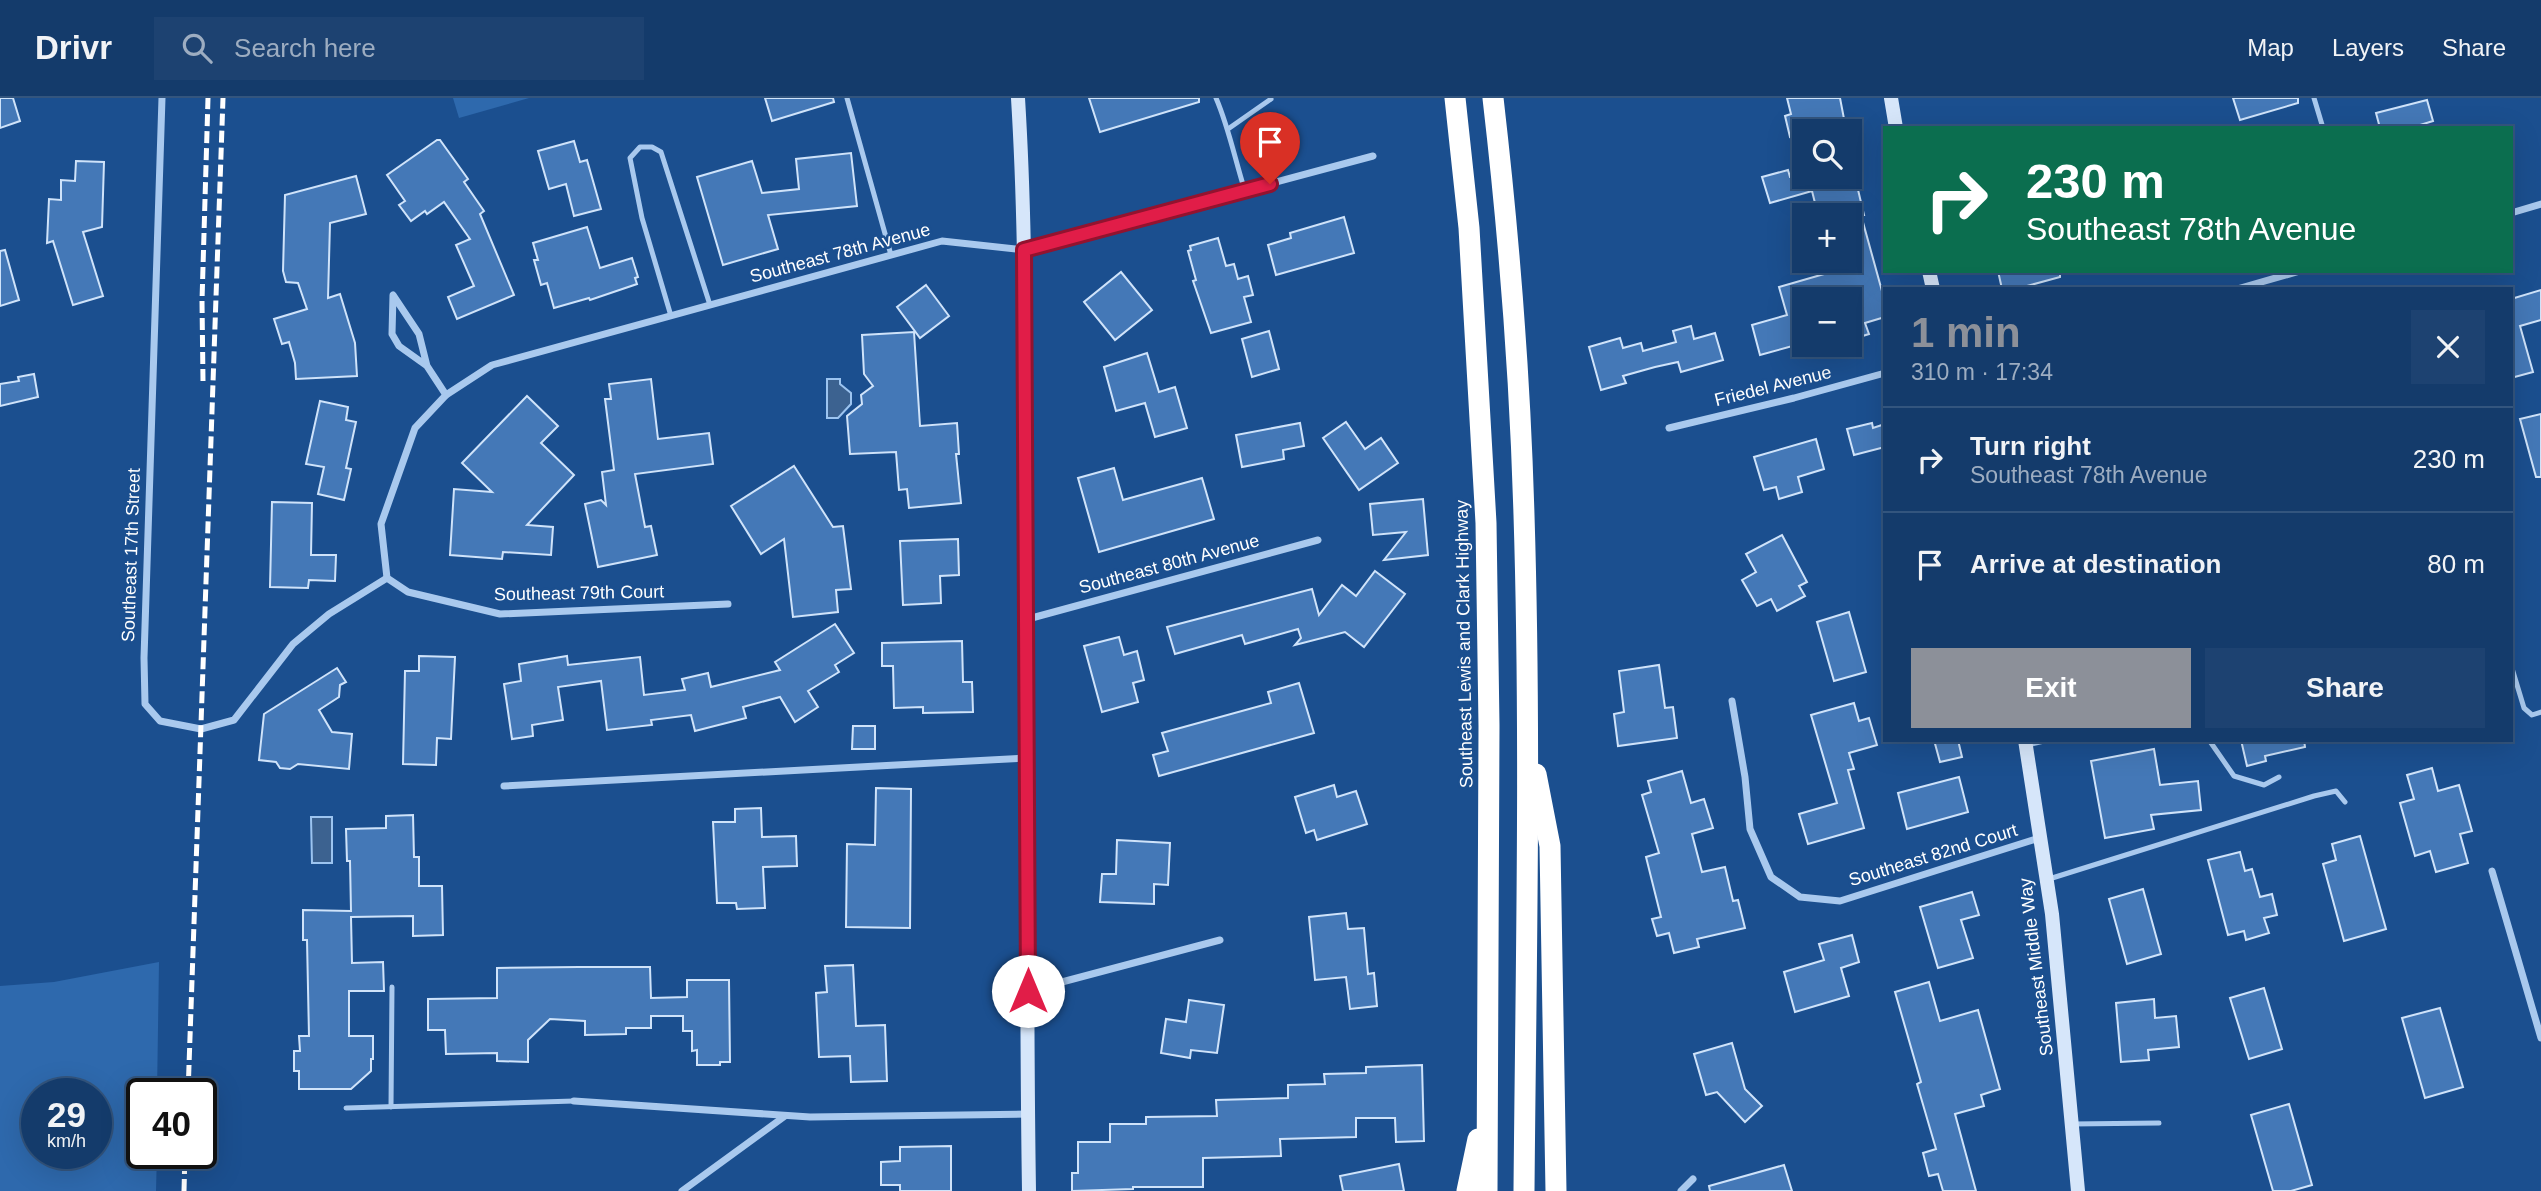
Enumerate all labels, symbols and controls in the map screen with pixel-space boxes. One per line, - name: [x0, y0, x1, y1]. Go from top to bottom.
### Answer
- search box: [154, 17, 644, 80]
- text: Drivr: [35, 29, 112, 66]
- icon: search: [178, 29, 216, 67]
- text: Search here: [234, 33, 376, 63]
- text: Map: [2247, 34, 2294, 61]
- text: Layers: [2332, 34, 2404, 61]
- text: Share: [2442, 34, 2506, 61]
- pin: [1240, 112, 1300, 184]
- map controls: [1792, 119, 1862, 357]
- button: search: [1792, 119, 1862, 189]
- icon: arrive: [1251, 123, 1289, 161]
- icon: right: [1911, 154, 2002, 245]
- text: 230 m: [2026, 154, 2165, 208]
- button: +: [1792, 203, 1862, 273]
- text: Southeast 78th Avenue: [2026, 211, 2356, 247]
- street label: Southeast 78th Avenue: [748, 219, 932, 287]
- button: −: [1792, 287, 1862, 357]
- text: 1 min: [1911, 309, 2021, 356]
- button: close: [2411, 310, 2485, 384]
- text: 310 m · 17:34: [1911, 359, 2053, 385]
- street label: Friedel Avenue: [1712, 362, 1834, 410]
- text: Turn right: [1970, 431, 2091, 461]
- icon: right: [1911, 441, 1949, 479]
- text: 230 m: [2413, 444, 2485, 474]
- text: Southeast 78th Avenue: [1970, 462, 2207, 488]
- street label: Southeast 17th Street: [118, 468, 144, 642]
- street label: Southeast Lewis and Clark Highway: [1451, 500, 1477, 788]
- street label: Southeast 80th Avenue: [1077, 530, 1261, 598]
- icon: arrive: [1911, 546, 1949, 584]
- text: Arrive at destination: [1970, 549, 2221, 579]
- text: 80 m: [2427, 549, 2485, 579]
- street label: Southeast 79th Court: [494, 582, 664, 604]
- button: Exit: [1911, 648, 2191, 728]
- button: Share: [2205, 648, 2485, 728]
- street label: Southeast 82nd Court: [1846, 820, 2020, 890]
- street label: Southeast Middle Way: [2015, 877, 2057, 1057]
- position arrow: [991, 954, 1065, 1028]
- speed limit sign: 40: [126, 1078, 217, 1169]
- text: 29: [47, 1095, 86, 1134]
- text: km/h: [47, 1131, 86, 1151]

